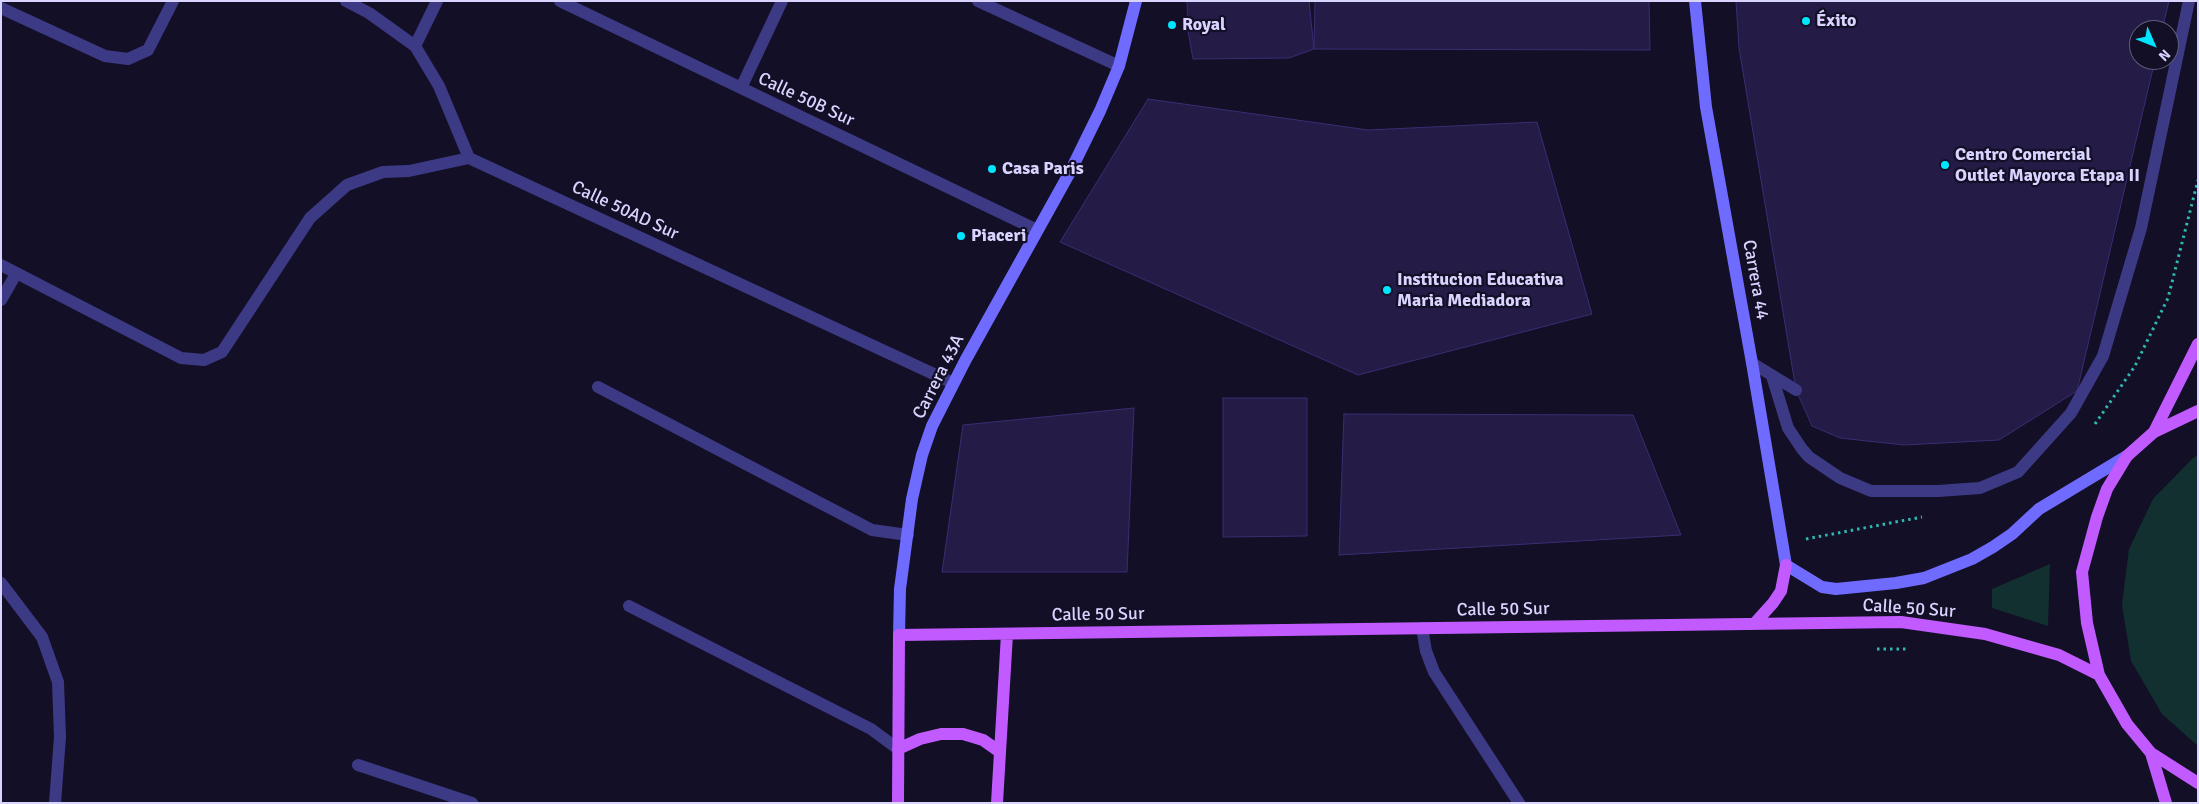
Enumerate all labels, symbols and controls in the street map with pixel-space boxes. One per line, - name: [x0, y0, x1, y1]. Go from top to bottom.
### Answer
- place label: Éxito: [1816, 10, 1856, 32]
- place label: Royal: [1182, 14, 1226, 36]
- marker: Éxito: [1800, 15, 1812, 27]
- marker: Royal: [1166, 19, 1178, 31]
- north arrow: [2129, 20, 2179, 70]
- text: N: [2155, 46, 2174, 64]
- street label: Calle 50B Sur: [754, 68, 858, 132]
- place label: Centro Comercial Outlet Mayorca Etapa II: [1955, 144, 2140, 186]
- place label: Casa Paris: [1002, 158, 1084, 180]
- marker: Centro Comercial Outlet Mayorca Etapa II: [1939, 159, 1951, 171]
- marker: Casa Paris: [986, 163, 998, 175]
- street label: Calle 50AD Sur: [568, 177, 682, 245]
- place label: Piaceri: [971, 225, 1026, 247]
- marker: Piaceri: [955, 230, 967, 242]
- street label: Carrera 44: [1737, 238, 1773, 322]
- place label: Institucion Educativa Maria Mediadora: [1397, 269, 1564, 312]
- marker: Institucion Educativa Maria Mediadora: [1381, 284, 1393, 296]
- street label: Carrera 43A: [909, 331, 969, 423]
- street label: Calle 50 Sur: [1862, 595, 1956, 623]
- street label: Calle 50 Sur: [1456, 598, 1550, 622]
- street label: Calle 50 Sur: [1051, 603, 1145, 627]

